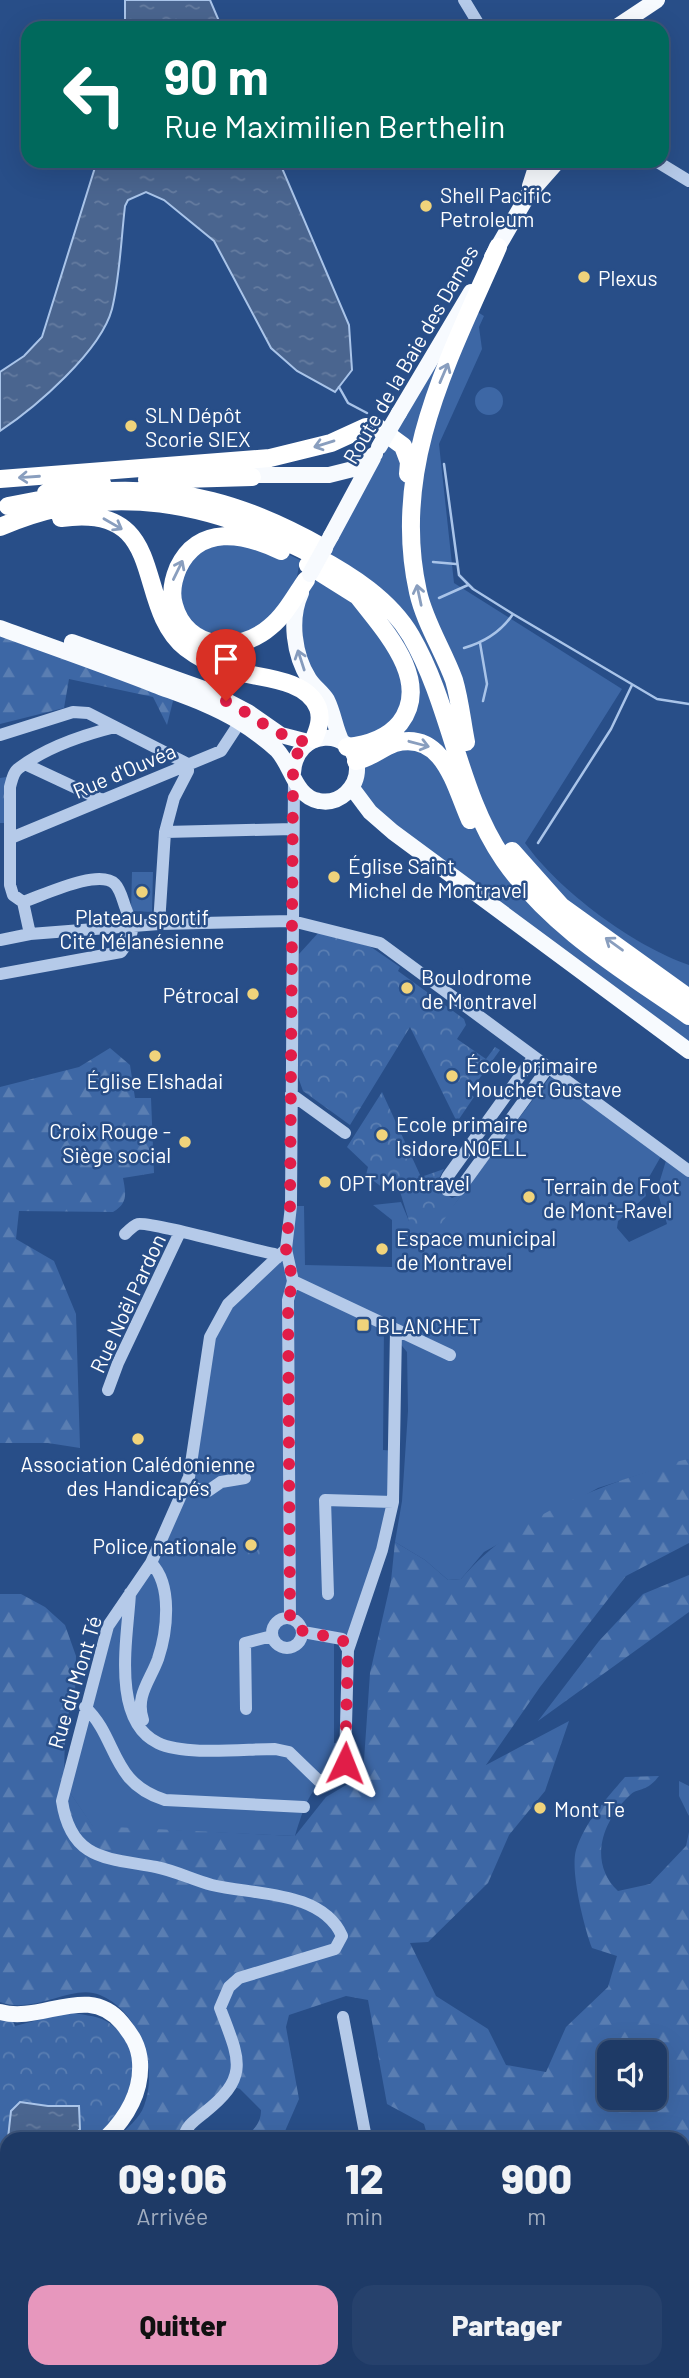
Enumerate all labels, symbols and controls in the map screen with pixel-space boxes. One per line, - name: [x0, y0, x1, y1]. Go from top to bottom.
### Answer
- text: 90 m: [164, 46, 269, 105]
- icon: left: [49, 49, 140, 140]
- text: Rue Maximilien Berthelin: [164, 106, 505, 144]
- place label: Shell Pacific Petroleum: [440, 182, 552, 231]
- marker: Shell Pacific Petroleum: [418, 198, 434, 214]
- street label: Route de la Baie des Dames: [337, 240, 483, 468]
- place label: Plexus: [598, 265, 658, 290]
- marker: Plexus: [576, 269, 592, 285]
- one-way arrow: [438, 363, 451, 384]
- place label: SLN Dépôt Scorie SIEX: [145, 402, 251, 451]
- marker: SLN Dépôt Scorie SIEX: [123, 418, 139, 434]
- one-way arrow: [314, 439, 336, 452]
- one-way arrow: [19, 471, 41, 484]
- one-way arrow: [103, 517, 123, 531]
- one-way arrow: [172, 560, 186, 581]
- one-way arrow: [412, 584, 426, 607]
- pin: [196, 629, 256, 701]
- icon: arrive: [207, 640, 245, 678]
- one-way arrow: [294, 650, 307, 672]
- street label: Rue d'Ouvéa: [69, 737, 179, 803]
- one-way arrow: [407, 738, 430, 751]
- place label: Église Saint Michel de Montravel: [348, 853, 527, 902]
- marker: Église Saint Michel de Montravel: [326, 869, 342, 885]
- marker: Plateau sportif Cité Mélanésienne: [134, 884, 150, 900]
- place label: Plateau sportif Cité Mélanésienne: [59, 904, 225, 953]
- one-way arrow: [605, 936, 623, 951]
- place label: Boulodrome de Montravel: [421, 964, 537, 1013]
- marker: Boulodrome de Montravel: [399, 980, 415, 996]
- place label: Pétrocal: [163, 982, 239, 1007]
- marker: Pétrocal: [245, 986, 261, 1002]
- marker: Église Elshadai: [147, 1048, 163, 1064]
- place label: École primaire Mouchet Gustave: [466, 1052, 622, 1101]
- place label: Église Elshadai: [87, 1068, 223, 1093]
- marker: École primaire Mouchet Gustave: [444, 1068, 460, 1084]
- place label: Ecole primaire Isidore NOELL: [396, 1111, 528, 1160]
- place label: Croix Rouge - Siège social: [49, 1118, 171, 1167]
- marker: Ecole primaire Isidore NOELL: [374, 1127, 390, 1143]
- marker: Croix Rouge - Siège social: [177, 1134, 193, 1150]
- place label: OPT Montravel: [339, 1170, 470, 1195]
- place label: Terrain de Foot de Mont-Ravel: [543, 1173, 680, 1222]
- marker: OPT Montravel: [317, 1174, 333, 1190]
- marker: Terrain de Foot de Mont-Ravel: [521, 1189, 537, 1205]
- place label: Espace municipal de Montravel: [396, 1225, 556, 1274]
- street label: Rue Noël Pardon: [84, 1230, 170, 1376]
- marker: Espace municipal de Montravel: [374, 1241, 390, 1257]
- place label: BLANCHET: [377, 1313, 481, 1338]
- marker: BLANCHET: [355, 1317, 371, 1333]
- marker: Association Calédonienne des Handicapés: [130, 1431, 146, 1447]
- place label: Association Calédonienne des Handicapés: [21, 1451, 255, 1500]
- place label: Police nationale: [93, 1533, 237, 1558]
- marker: Police nationale: [243, 1537, 259, 1553]
- street label: Rue du Mont Té: [42, 1612, 106, 1752]
- position arrow: [308, 1726, 382, 1800]
- place label: Mont Te: [554, 1796, 625, 1821]
- marker: Mont Te: [532, 1800, 548, 1816]
- map controls: [597, 2040, 667, 2110]
- button: sound: [597, 2040, 667, 2110]
- text: 09:06: [118, 2152, 227, 2202]
- text: 12: [345, 2152, 384, 2202]
- text: 900: [502, 2152, 572, 2202]
- text: Arrivée: [137, 2202, 208, 2230]
- text: min: [346, 2202, 383, 2230]
- text: m: [527, 2202, 546, 2230]
- button: Quitter: [28, 2285, 338, 2365]
- button: Partager: [352, 2285, 662, 2365]

